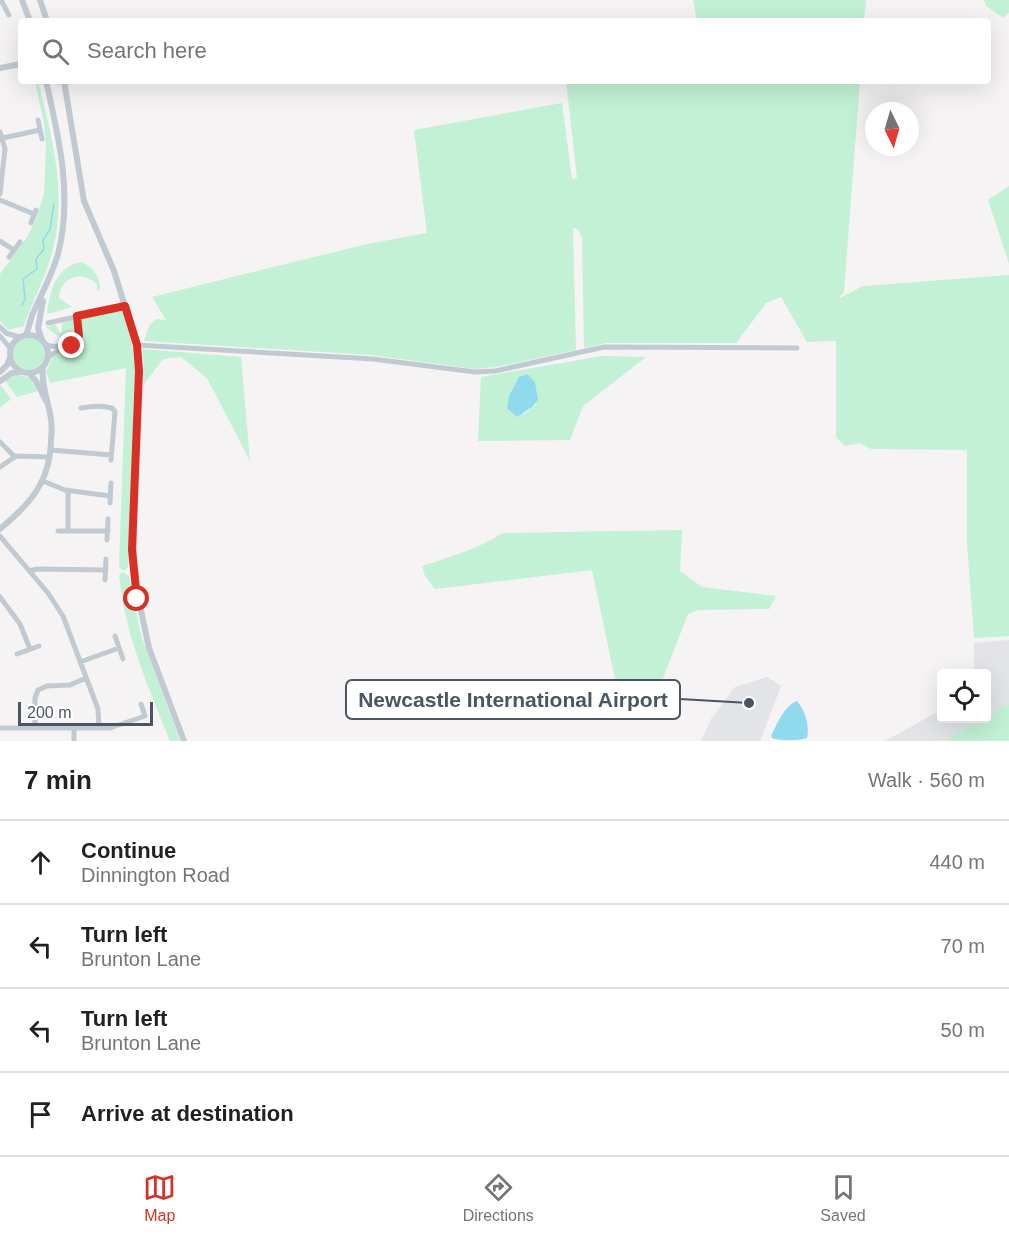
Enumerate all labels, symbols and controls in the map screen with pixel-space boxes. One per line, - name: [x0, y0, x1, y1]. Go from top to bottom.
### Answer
- search box: [18, 18, 991, 84]
- icon: search: [39, 35, 72, 68]
- text: Search here: [87, 38, 207, 63]
- north arrow: [865, 102, 919, 156]
- route end: [58, 332, 84, 358]
- route start: [123, 585, 149, 611]
- map controls: [937, 669, 991, 723]
- button: locate: [937, 669, 991, 723]
- callout: Newcastle International Airport: [346, 680, 680, 719]
- text: Newcastle International Airport: [358, 688, 668, 711]
- scale bar: [18, 699, 153, 726]
- text: 200 m: [27, 704, 71, 721]
- text: 7 min: [24, 765, 92, 795]
- text: Walk · 560 m: [868, 769, 985, 791]
- text: Continue: [81, 838, 176, 863]
- icon: ahead: [24, 846, 57, 879]
- text: 440 m: [929, 851, 985, 873]
- text: Dinnington Road: [81, 864, 230, 886]
- text: Turn left: [81, 922, 167, 947]
- icon: left: [24, 930, 57, 963]
- text: 70 m: [941, 935, 985, 957]
- text: Brunton Lane: [81, 948, 201, 970]
- text: Turn left: [81, 1006, 167, 1031]
- icon: left: [24, 1014, 57, 1047]
- text: 50 m: [941, 1019, 985, 1041]
- text: Brunton Lane: [81, 1032, 201, 1054]
- icon: arrive: [24, 1098, 57, 1131]
- text: Arrive at destination: [81, 1101, 294, 1126]
- tab: Map: [143, 1171, 176, 1225]
- tab: Directions: [463, 1171, 534, 1225]
- tab: Saved: [820, 1171, 866, 1225]

